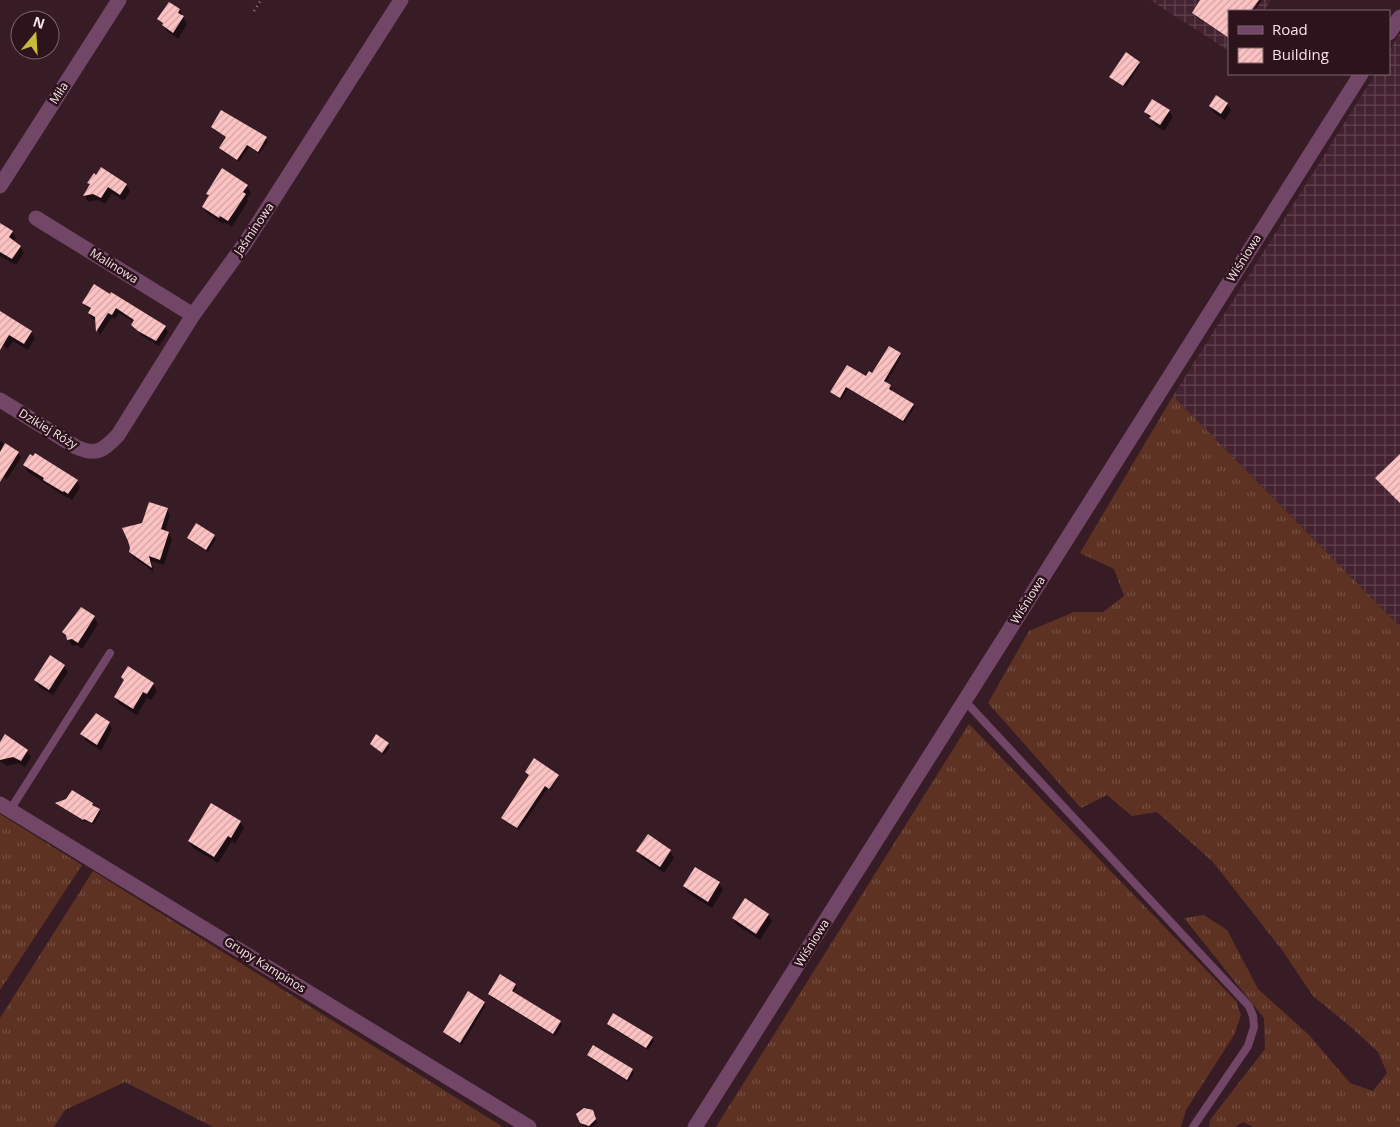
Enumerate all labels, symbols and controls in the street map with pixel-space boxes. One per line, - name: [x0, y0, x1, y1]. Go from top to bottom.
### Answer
- north arrow: [10, 10, 60, 60]
- legend: [1228, 10, 1390, 75]
- text: N: [31, 11, 48, 33]
- text: Road: [1272, 19, 1308, 39]
- text: Building: [1272, 44, 1329, 64]
- street label: Miła: [45, 78, 72, 107]
- street label: Jaśminowa: [229, 199, 277, 259]
- street label: Wiśniowa: [1222, 231, 1265, 285]
- street label: Malinowa: [87, 244, 142, 287]
- street label: Dzikiej Róży: [16, 404, 82, 453]
- street label: Wiśniowa: [1006, 573, 1049, 627]
- street label: Wiśniowa: [790, 916, 833, 970]
- street label: Grupy Kampinos: [221, 933, 310, 997]

